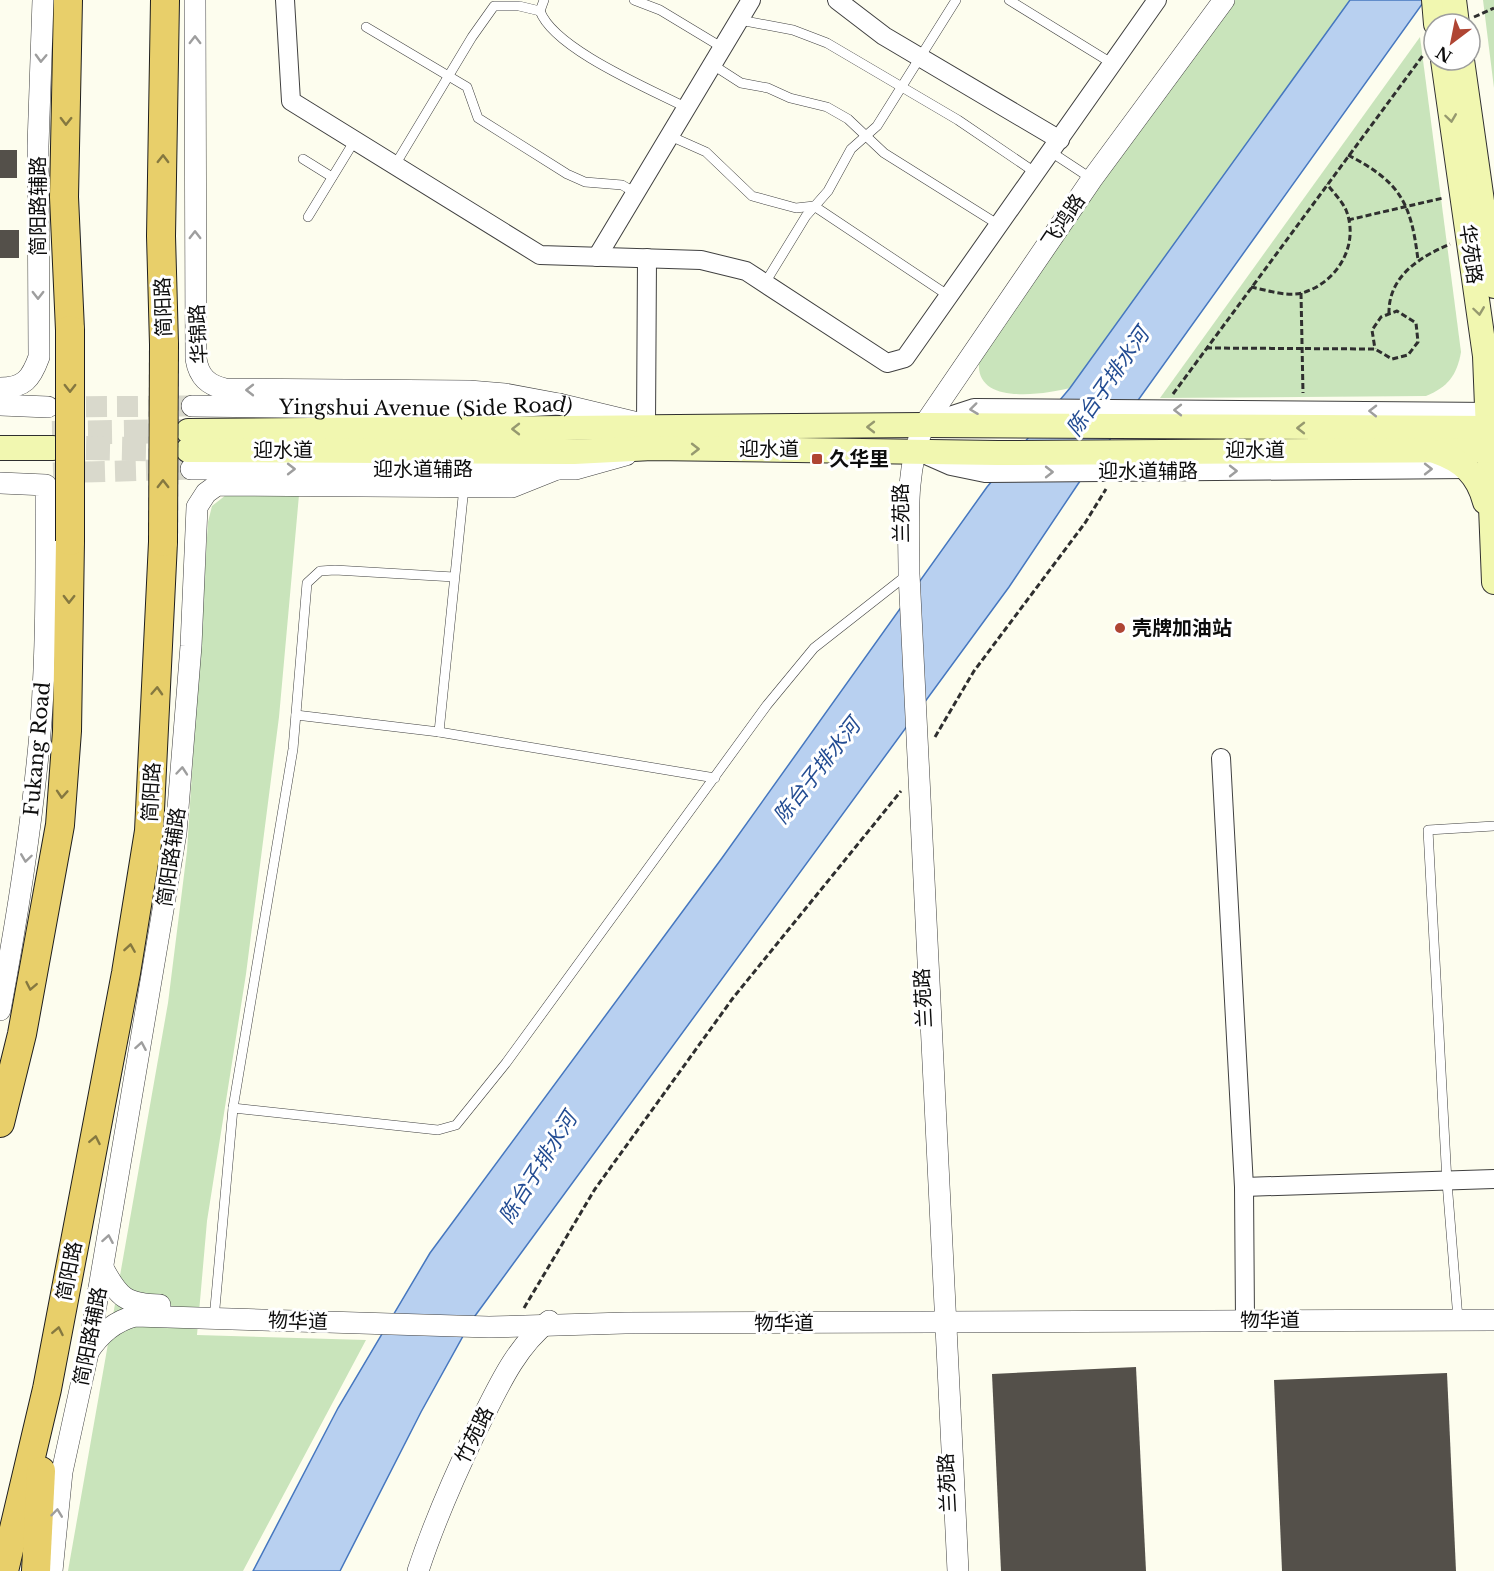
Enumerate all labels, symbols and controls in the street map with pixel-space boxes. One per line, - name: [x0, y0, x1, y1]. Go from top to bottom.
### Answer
- north arrow: [1422, 12, 1482, 72]
- one-way arrow: [189, 35, 201, 44]
- text: N: [1432, 42, 1456, 67]
- one-way arrow: [34, 54, 47, 63]
- one-way arrow: [1445, 113, 1457, 122]
- one-way arrow: [60, 117, 72, 126]
- one-way arrow: [156, 155, 169, 164]
- street label: 简阳路辅路: [26, 156, 50, 256]
- street label: 飞鸿路: [1036, 189, 1090, 253]
- street label: 华苑路: [1455, 223, 1487, 285]
- one-way arrow: [189, 230, 201, 239]
- street label: 简阳路: [150, 277, 176, 337]
- one-way arrow: [32, 291, 44, 300]
- street label: 华锦路: [184, 303, 212, 365]
- one-way arrow: [1472, 306, 1484, 315]
- water label: 陈台子排水河: [1061, 320, 1157, 441]
- one-way arrow: [64, 384, 76, 393]
- one-way arrow: [245, 384, 254, 396]
- street label: Yingshui Avenue (Side Road): [278, 391, 575, 421]
- one-way arrow: [969, 402, 978, 415]
- one-way arrow: [1173, 404, 1182, 416]
- one-way arrow: [1368, 405, 1377, 417]
- one-way arrow: [867, 420, 876, 433]
- one-way arrow: [1297, 422, 1306, 434]
- one-way arrow: [512, 423, 521, 436]
- street label: 迎水道: [739, 437, 799, 461]
- street label: 迎水道: [253, 438, 313, 462]
- street label: 迎水道: [1225, 438, 1285, 462]
- one-way arrow: [691, 442, 700, 455]
- place label: 久华里: [829, 447, 889, 471]
- marker: 久华里: [810, 452, 824, 466]
- street label: 迎水道辅路: [373, 457, 473, 481]
- street label: 迎水道辅路: [1098, 459, 1198, 483]
- one-way arrow: [287, 463, 296, 475]
- one-way arrow: [1423, 463, 1432, 475]
- one-way arrow: [1228, 464, 1237, 477]
- one-way arrow: [1044, 466, 1053, 478]
- one-way arrow: [157, 479, 169, 488]
- street label: 兰苑路: [888, 483, 914, 543]
- one-way arrow: [63, 595, 75, 604]
- place label: 壳牌加油站: [1132, 616, 1232, 640]
- marker: 壳牌加油站: [1113, 621, 1127, 635]
- street label: Fukang Road: [19, 681, 55, 817]
- one-way arrow: [150, 687, 163, 696]
- water label: 陈台子排水河: [768, 710, 868, 829]
- street label: 简阳路: [137, 761, 165, 823]
- one-way arrow: [175, 766, 188, 775]
- one-way arrow: [56, 789, 69, 798]
- street label: 简阳路辅路: [152, 806, 190, 908]
- one-way arrow: [20, 853, 32, 862]
- one-way arrow: [124, 943, 136, 952]
- street label: 兰苑路: [909, 967, 937, 1029]
- one-way arrow: [25, 981, 38, 991]
- one-way arrow: [134, 1042, 146, 1051]
- water label: 陈台子排水河: [494, 1104, 585, 1228]
- one-way arrow: [88, 1135, 101, 1145]
- one-way arrow: [101, 1234, 114, 1244]
- street label: 简阳路: [51, 1239, 87, 1303]
- street label: 简阳路辅路: [69, 1285, 111, 1387]
- street label: 物华道: [268, 1308, 328, 1334]
- street label: 物华道: [1240, 1308, 1300, 1332]
- street label: 物华道: [754, 1311, 814, 1335]
- one-way arrow: [51, 1326, 64, 1336]
- street label: 竹苑路: [450, 1403, 498, 1467]
- street label: 兰苑路: [933, 1452, 961, 1514]
- one-way arrow: [50, 1508, 62, 1517]

